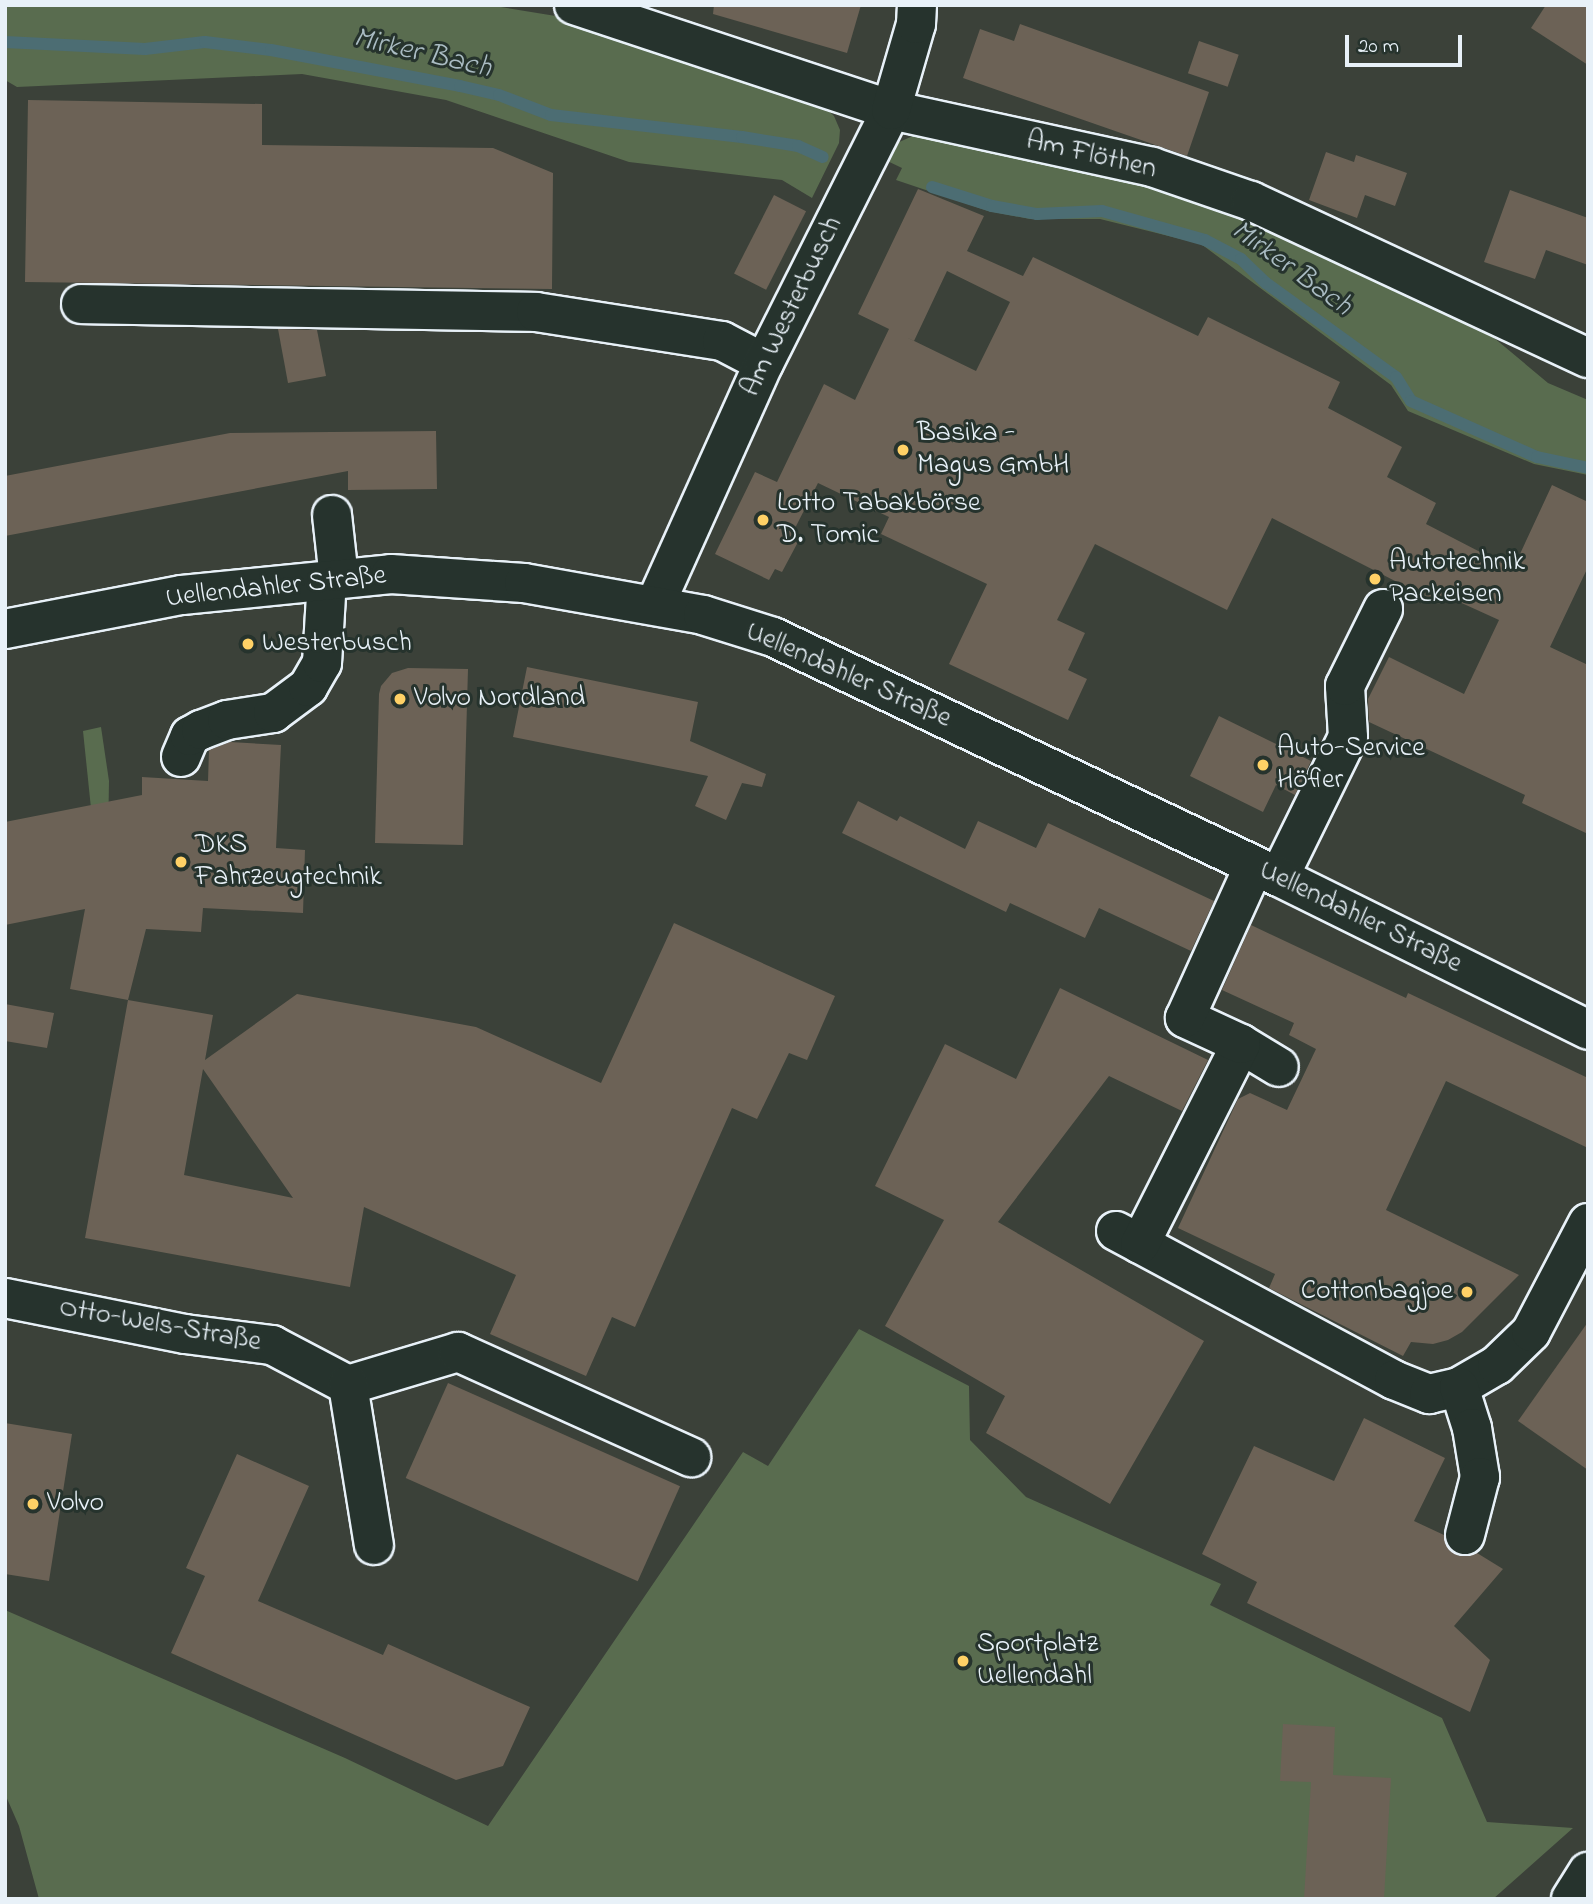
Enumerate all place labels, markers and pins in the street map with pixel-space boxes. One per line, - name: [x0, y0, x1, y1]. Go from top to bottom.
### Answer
- place label: Basika - Magus GmbH: [917, 417, 1069, 483]
- marker: Basika - Magus GmbH: [895, 442, 911, 458]
- place label: Lotto Tabakbörse D. Tomic: [777, 487, 980, 553]
- marker: Lotto Tabakbörse D. Tomic: [755, 512, 771, 528]
- place label: Autotechnik Packeisen: [1389, 546, 1525, 612]
- marker: Autotechnik Packeisen: [1367, 571, 1383, 587]
- place label: Westerbusch: [262, 627, 412, 661]
- marker: Westerbusch: [240, 636, 256, 652]
- place label: Volvo Nordland: [414, 682, 585, 716]
- marker: Volvo Nordland: [392, 691, 408, 707]
- place label: Auto-Service Höfler: [1277, 732, 1425, 798]
- marker: Auto-Service Höfler: [1255, 757, 1271, 773]
- place label: DKS Fahrzeugtechnik: [195, 829, 382, 895]
- marker: DKS Fahrzeugtechnik: [173, 854, 189, 870]
- place label: Cottonbagjoe: [1301, 1275, 1453, 1309]
- marker: Cottonbagjoe: [1459, 1284, 1475, 1300]
- place label: Volvo: [47, 1487, 104, 1521]
- marker: Volvo: [25, 1496, 41, 1512]
- place label: Sportplatz Uellendahl: [977, 1628, 1098, 1694]
- marker: Sportplatz Uellendahl: [955, 1653, 971, 1669]

